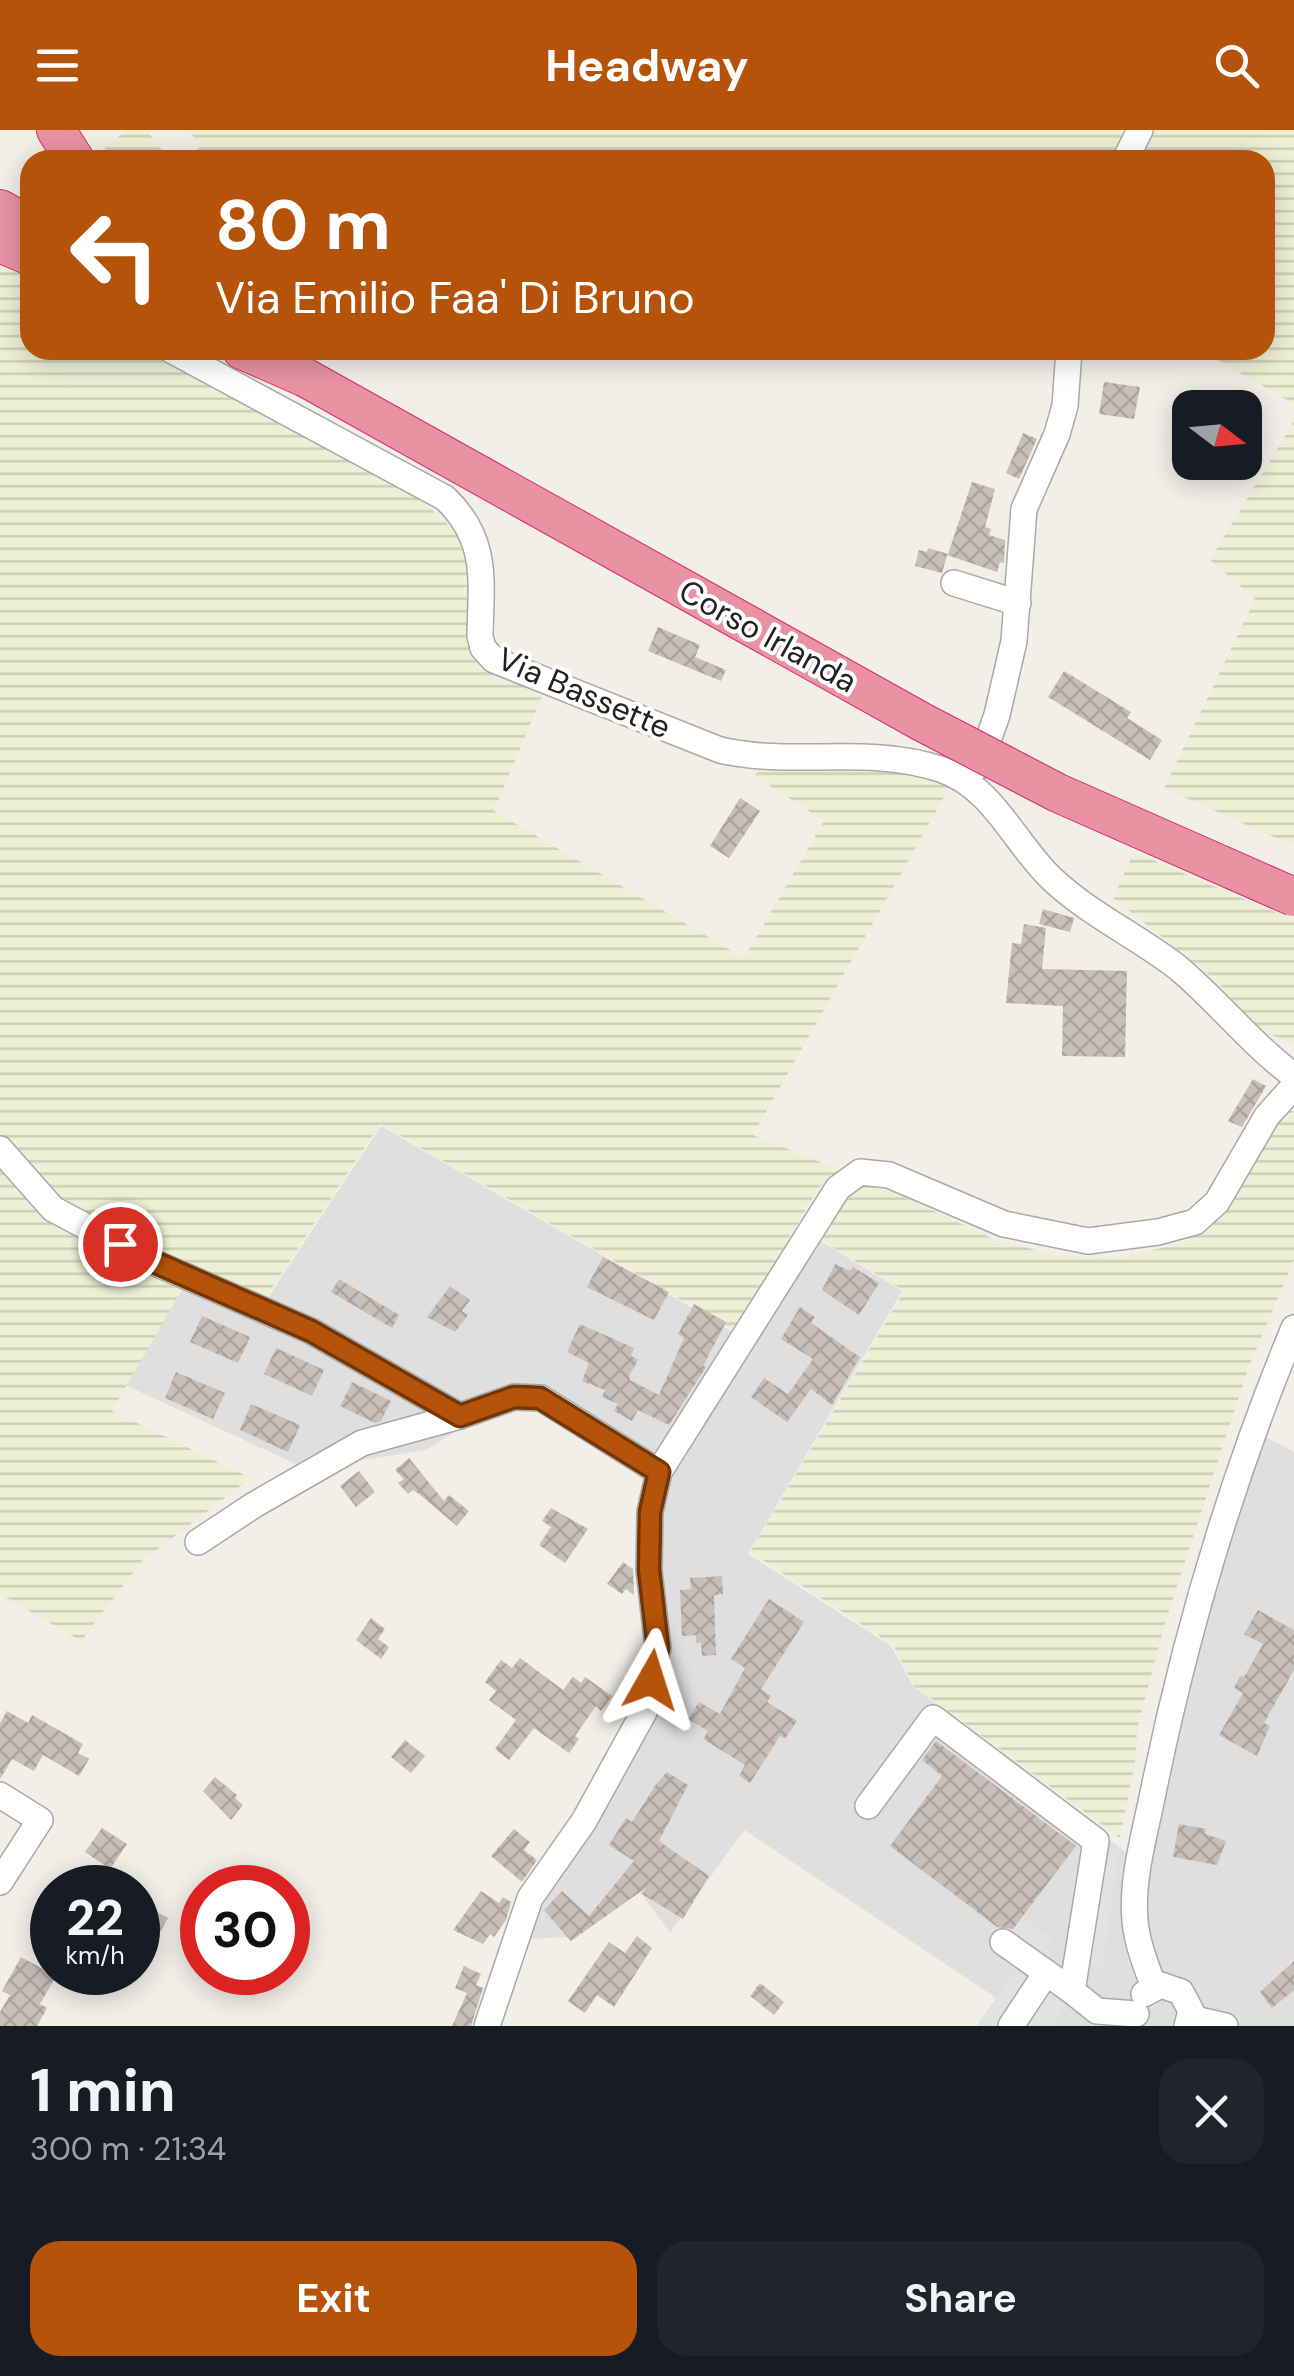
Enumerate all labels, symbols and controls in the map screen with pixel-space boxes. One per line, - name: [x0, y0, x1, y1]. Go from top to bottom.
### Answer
- text: Headway: [545, 36, 749, 95]
- icon: menu: [30, 38, 85, 93]
- icon: search: [1209, 38, 1264, 93]
- text: 80 m: [215, 180, 391, 271]
- icon: left: [50, 190, 180, 320]
- text: Via Emilio Faa' Di Bruno: [215, 268, 695, 327]
- north arrow: [1172, 390, 1262, 480]
- map controls: [1172, 390, 1262, 480]
- street label: Corso Irlanda: [672, 570, 864, 702]
- street label: Via Bassette: [491, 638, 677, 748]
- pin: [78, 1202, 163, 1287]
- icon: arrive: [93, 1217, 148, 1272]
- position arrow: [599, 1628, 703, 1732]
- speed limit sign: 30: [180, 1865, 310, 1995]
- text: 22: [66, 1885, 124, 1951]
- text: km/h: [65, 1939, 125, 1972]
- text: 1 min: [30, 2051, 176, 2130]
- button: close: [1159, 2059, 1264, 2164]
- text: 300 m · 21:34: [30, 2128, 226, 2170]
- button: Exit: [30, 2241, 637, 2356]
- button: Share: [657, 2241, 1264, 2356]

